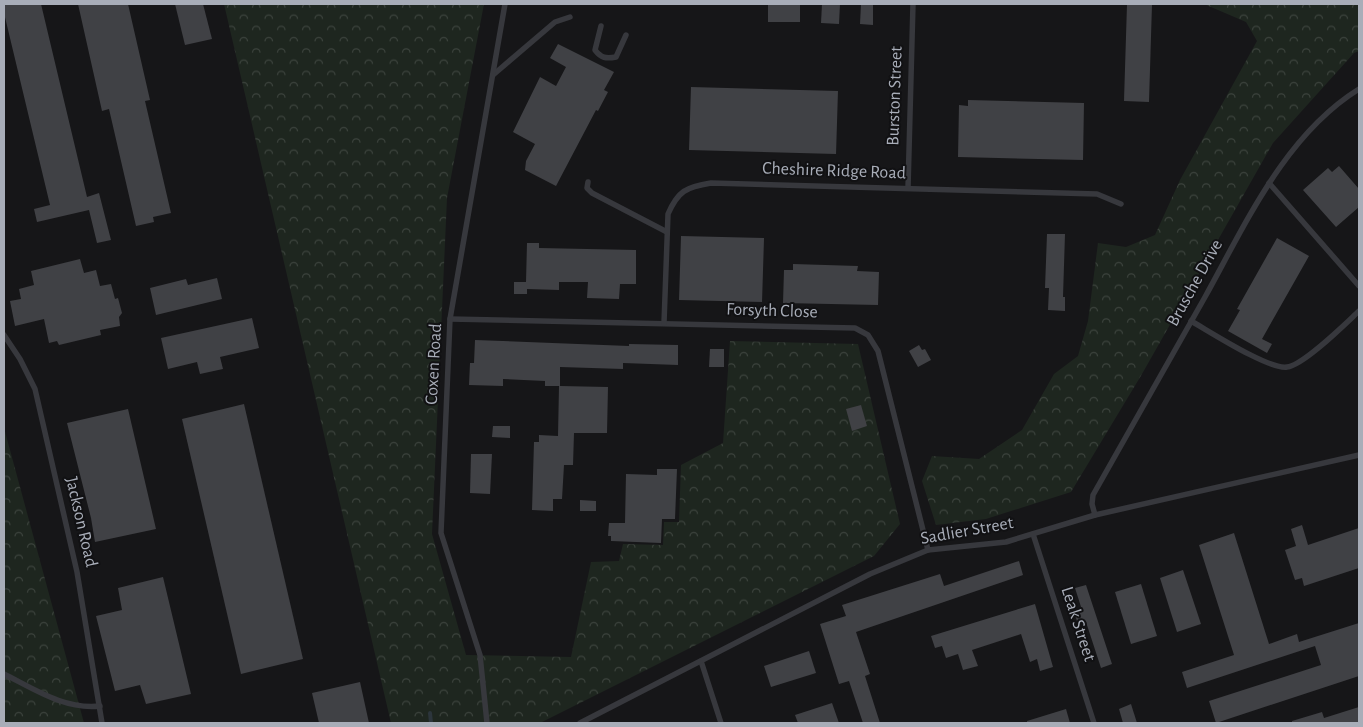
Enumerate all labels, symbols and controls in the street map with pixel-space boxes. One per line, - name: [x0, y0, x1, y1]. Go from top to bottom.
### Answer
- street label: Burston Street: [884, 46, 906, 146]
- street label: Cheshire Ridge Road: [762, 159, 906, 183]
- street label: Brusche Drive: [1164, 237, 1226, 329]
- street label: Forsyth Close: [726, 300, 818, 322]
- street label: Coxen Road: [423, 323, 445, 405]
- street label: Jackson Road: [62, 475, 100, 569]
- street label: Sadlier Street: [919, 514, 1015, 548]
- street label: Leak Street: [1057, 584, 1099, 664]

